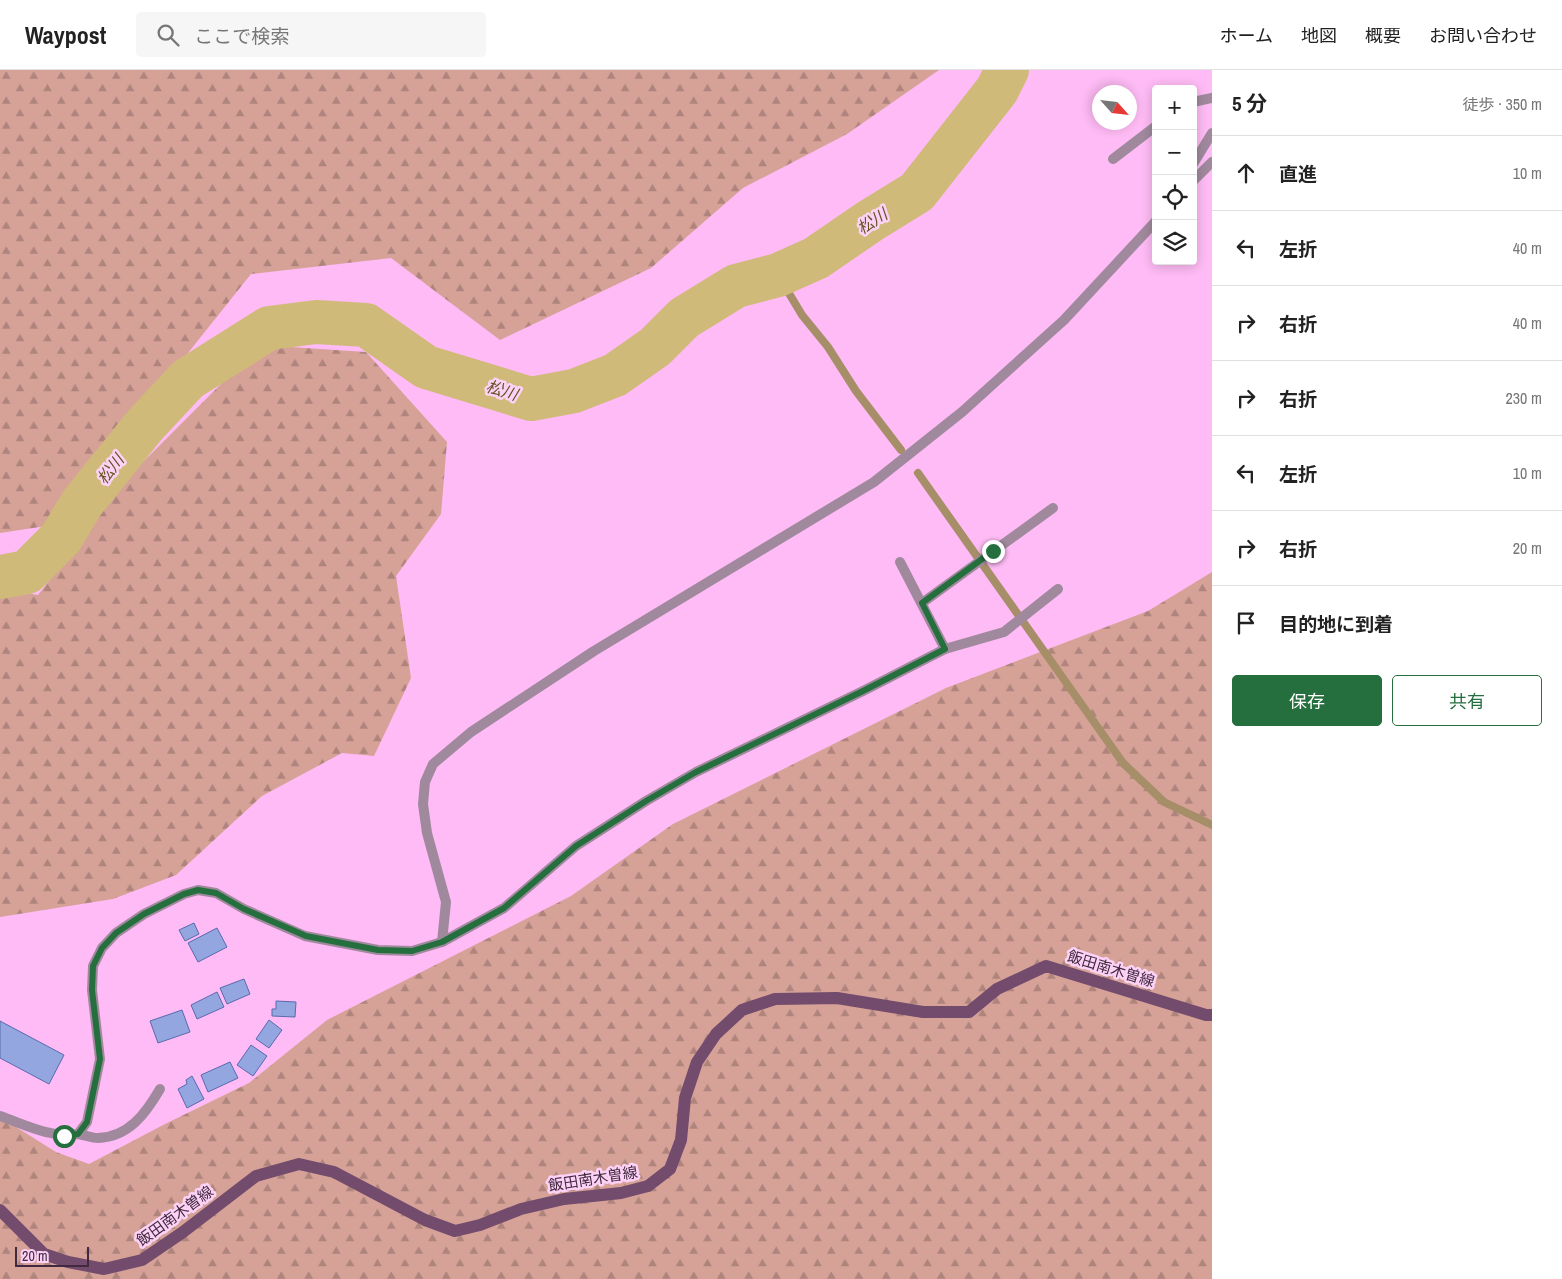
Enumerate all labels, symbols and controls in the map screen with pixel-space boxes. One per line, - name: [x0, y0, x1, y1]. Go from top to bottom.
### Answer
- search box: [136, 12, 486, 57]
- text: Waypost: [25, 19, 106, 51]
- icon: search: [154, 21, 182, 49]
- text: ここで検索: [194, 23, 289, 49]
- text: ホーム: [1220, 23, 1273, 48]
- text: 地図: [1301, 23, 1337, 48]
- text: 概要: [1365, 23, 1401, 48]
- text: お問い合わせ: [1429, 23, 1537, 48]
- north arrow: [1092, 85, 1137, 130]
- map controls: [1152, 85, 1197, 265]
- button: +: [1152, 85, 1197, 130]
- text: 5 分: [1232, 89, 1267, 118]
- text: 徒歩 · 350 m: [1463, 93, 1542, 115]
- button: −: [1152, 130, 1197, 175]
- icon: ahead: [1232, 159, 1260, 187]
- text: 直進: [1279, 161, 1317, 187]
- text: 10 m: [1513, 162, 1542, 184]
- button: locate: [1152, 175, 1197, 220]
- water label: 松川: [853, 202, 893, 239]
- button: layers: [1152, 220, 1197, 265]
- icon: left: [1232, 234, 1260, 262]
- text: 左折: [1279, 236, 1317, 262]
- text: 40 m: [1513, 237, 1542, 259]
- icon: right: [1232, 309, 1260, 337]
- text: 右折: [1279, 311, 1317, 337]
- text: 40 m: [1513, 312, 1542, 334]
- water label: 松川: [483, 375, 522, 406]
- icon: right: [1232, 384, 1260, 412]
- text: 右折: [1279, 386, 1317, 412]
- text: 230 m: [1506, 387, 1542, 409]
- water label: 松川: [91, 448, 130, 488]
- icon: left: [1232, 459, 1260, 487]
- text: 左折: [1279, 461, 1317, 487]
- text: 10 m: [1513, 462, 1542, 484]
- icon: right: [1232, 534, 1260, 562]
- text: 右折: [1279, 536, 1317, 562]
- text: 20 m: [1513, 537, 1542, 559]
- route end: [982, 540, 1005, 563]
- icon: arrive: [1232, 609, 1260, 637]
- text: 目的地に到着: [1279, 611, 1393, 637]
- button: 保存: [1232, 675, 1382, 726]
- button: 共有: [1392, 675, 1542, 726]
- street label: 飯田南木曽線: [1065, 945, 1157, 992]
- route start: [53, 1125, 76, 1148]
- street label: 飯田南木曽線: [547, 1161, 639, 1196]
- street label: 飯田南木曽線: [132, 1181, 217, 1251]
- scale bar: [15, 1244, 89, 1267]
- text: 20 m: [22, 1247, 48, 1265]

